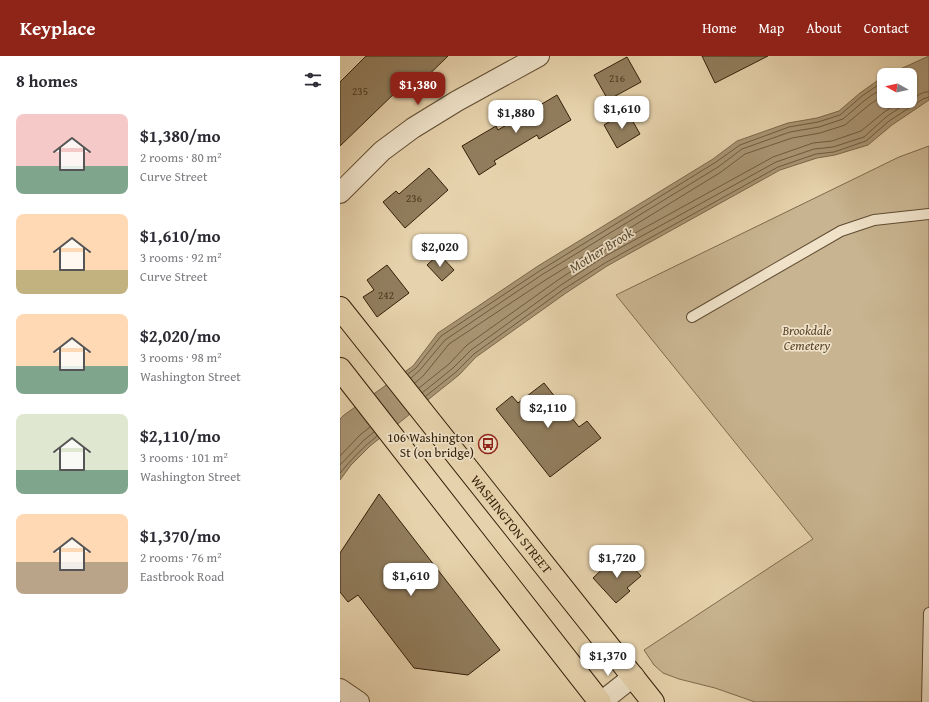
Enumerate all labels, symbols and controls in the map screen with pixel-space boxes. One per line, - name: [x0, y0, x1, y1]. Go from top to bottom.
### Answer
- text: Keyplace: [20, 14, 96, 42]
- text: Home: [702, 18, 737, 38]
- text: Map: [759, 18, 784, 38]
- text: About: [806, 18, 842, 38]
- text: Contact: [864, 18, 909, 38]
- text: 8 homes: [16, 68, 78, 93]
- north arrow: [877, 68, 917, 108]
- map controls: [877, 68, 917, 108]
- icon: filters: [302, 69, 324, 91]
- house number: 216: [609, 70, 625, 86]
- pin: $1,380: [385, 72, 451, 106]
- text: $1,380: [399, 75, 437, 94]
- house number: 235: [352, 83, 368, 99]
- pin: $1,610: [589, 96, 655, 130]
- text: $1,610: [603, 99, 641, 118]
- pin: $1,880: [483, 100, 549, 134]
- text: $1,880: [497, 103, 535, 122]
- text: $1,380/mo: [140, 123, 221, 148]
- icon: home: [48, 130, 96, 178]
- text: 2 rooms · 80 m²: [140, 148, 222, 167]
- text: Curve Street: [140, 167, 207, 186]
- house number: 236: [406, 190, 422, 206]
- water label: Mother Brook: [565, 222, 637, 278]
- text: $1,610/mo: [140, 223, 221, 248]
- icon: home: [48, 230, 96, 278]
- pin: $2,020: [407, 234, 473, 268]
- text: $2,020: [421, 237, 459, 256]
- text: 3 rooms · 92 m²: [140, 248, 222, 267]
- text: Curve Street: [140, 267, 207, 286]
- house number: 242: [378, 287, 394, 303]
- park label: Brookdale Cemetery: [781, 321, 832, 355]
- text: $2,020/mo: [140, 323, 221, 348]
- icon: home: [48, 330, 96, 378]
- text: 3 rooms · 98 m²: [140, 348, 222, 367]
- text: Washington Street: [140, 367, 241, 386]
- pin: $2,110: [515, 395, 581, 429]
- text: $2,110: [529, 398, 567, 417]
- text: $2,110/mo: [140, 423, 221, 448]
- place label: 106 Washington St (on bridge): [387, 428, 475, 462]
- icon: home: [48, 430, 96, 478]
- bus stop icon: 106 Washington St (on bridge): [477, 433, 499, 455]
- text: 3 rooms · 101 m²: [140, 448, 228, 467]
- text: Washington Street: [140, 467, 241, 486]
- street label: WASHINGTON STREET: [467, 471, 557, 578]
- text: $1,370/mo: [140, 523, 221, 548]
- icon: home: [48, 530, 96, 578]
- pin: $1,720: [584, 545, 650, 579]
- text: 2 rooms · 76 m²: [140, 548, 222, 567]
- text: $1,720: [598, 548, 636, 567]
- pin: $1,610: [378, 563, 444, 597]
- text: $1,610: [392, 566, 430, 585]
- text: Eastbrook Road: [140, 567, 224, 586]
- pin: $1,370: [575, 643, 641, 677]
- text: $1,370: [589, 646, 627, 665]

